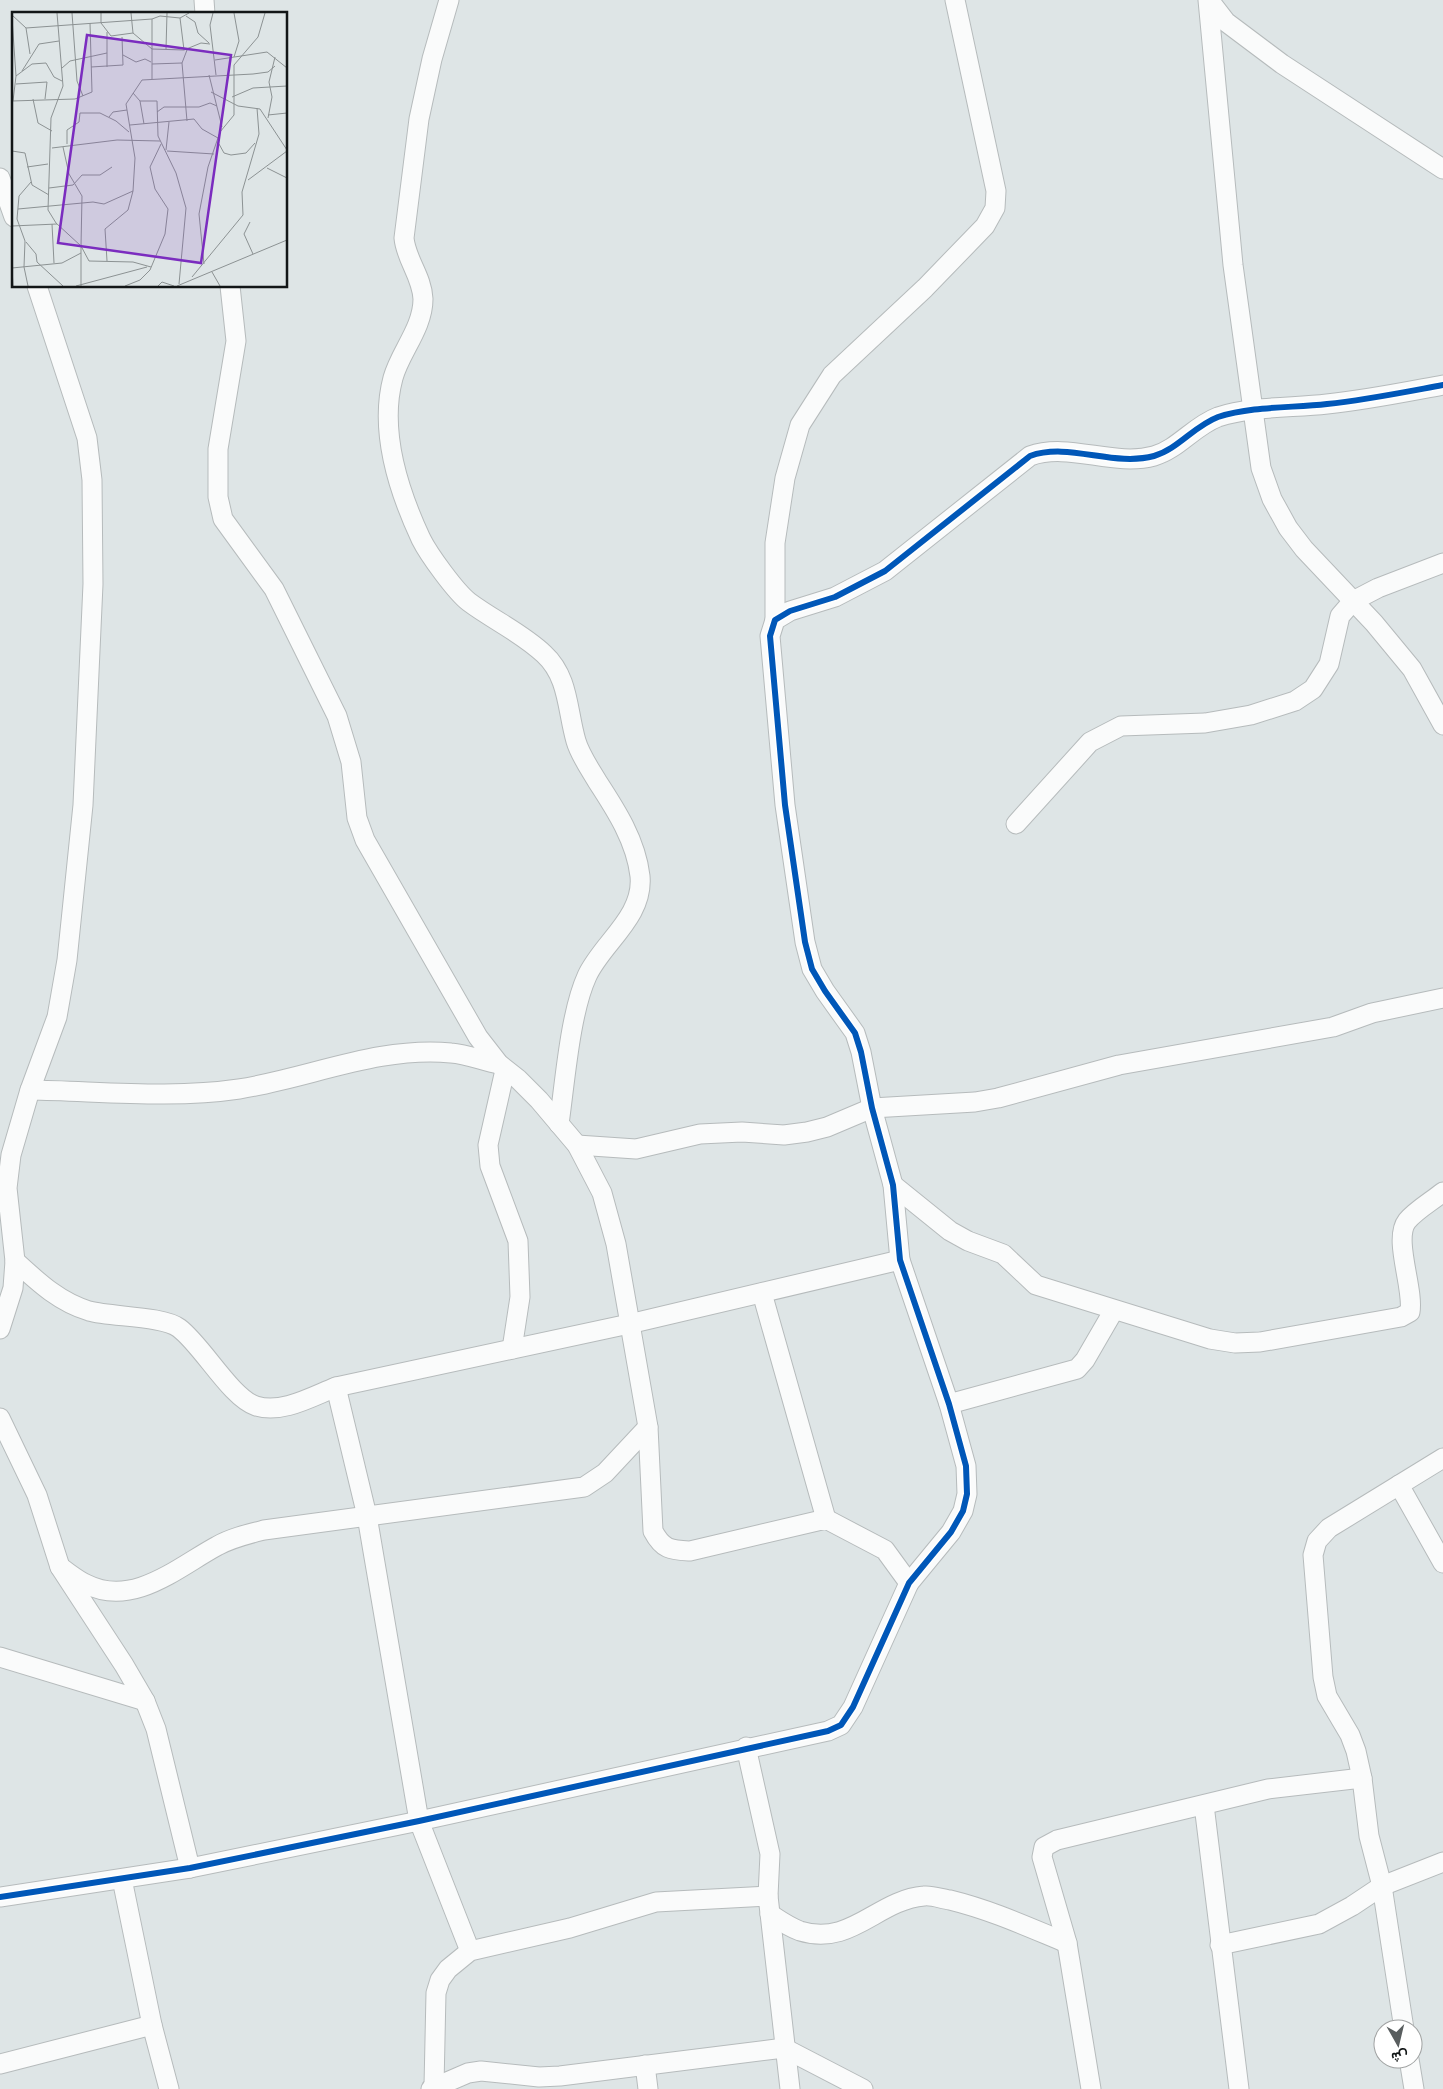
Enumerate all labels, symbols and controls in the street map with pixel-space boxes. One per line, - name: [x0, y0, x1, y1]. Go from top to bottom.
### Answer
- inset map: [12, 12, 288, 288]
- north arrow: [1373, 2019, 1423, 2069]
- text: ش: [1390, 2047, 1409, 2067]

